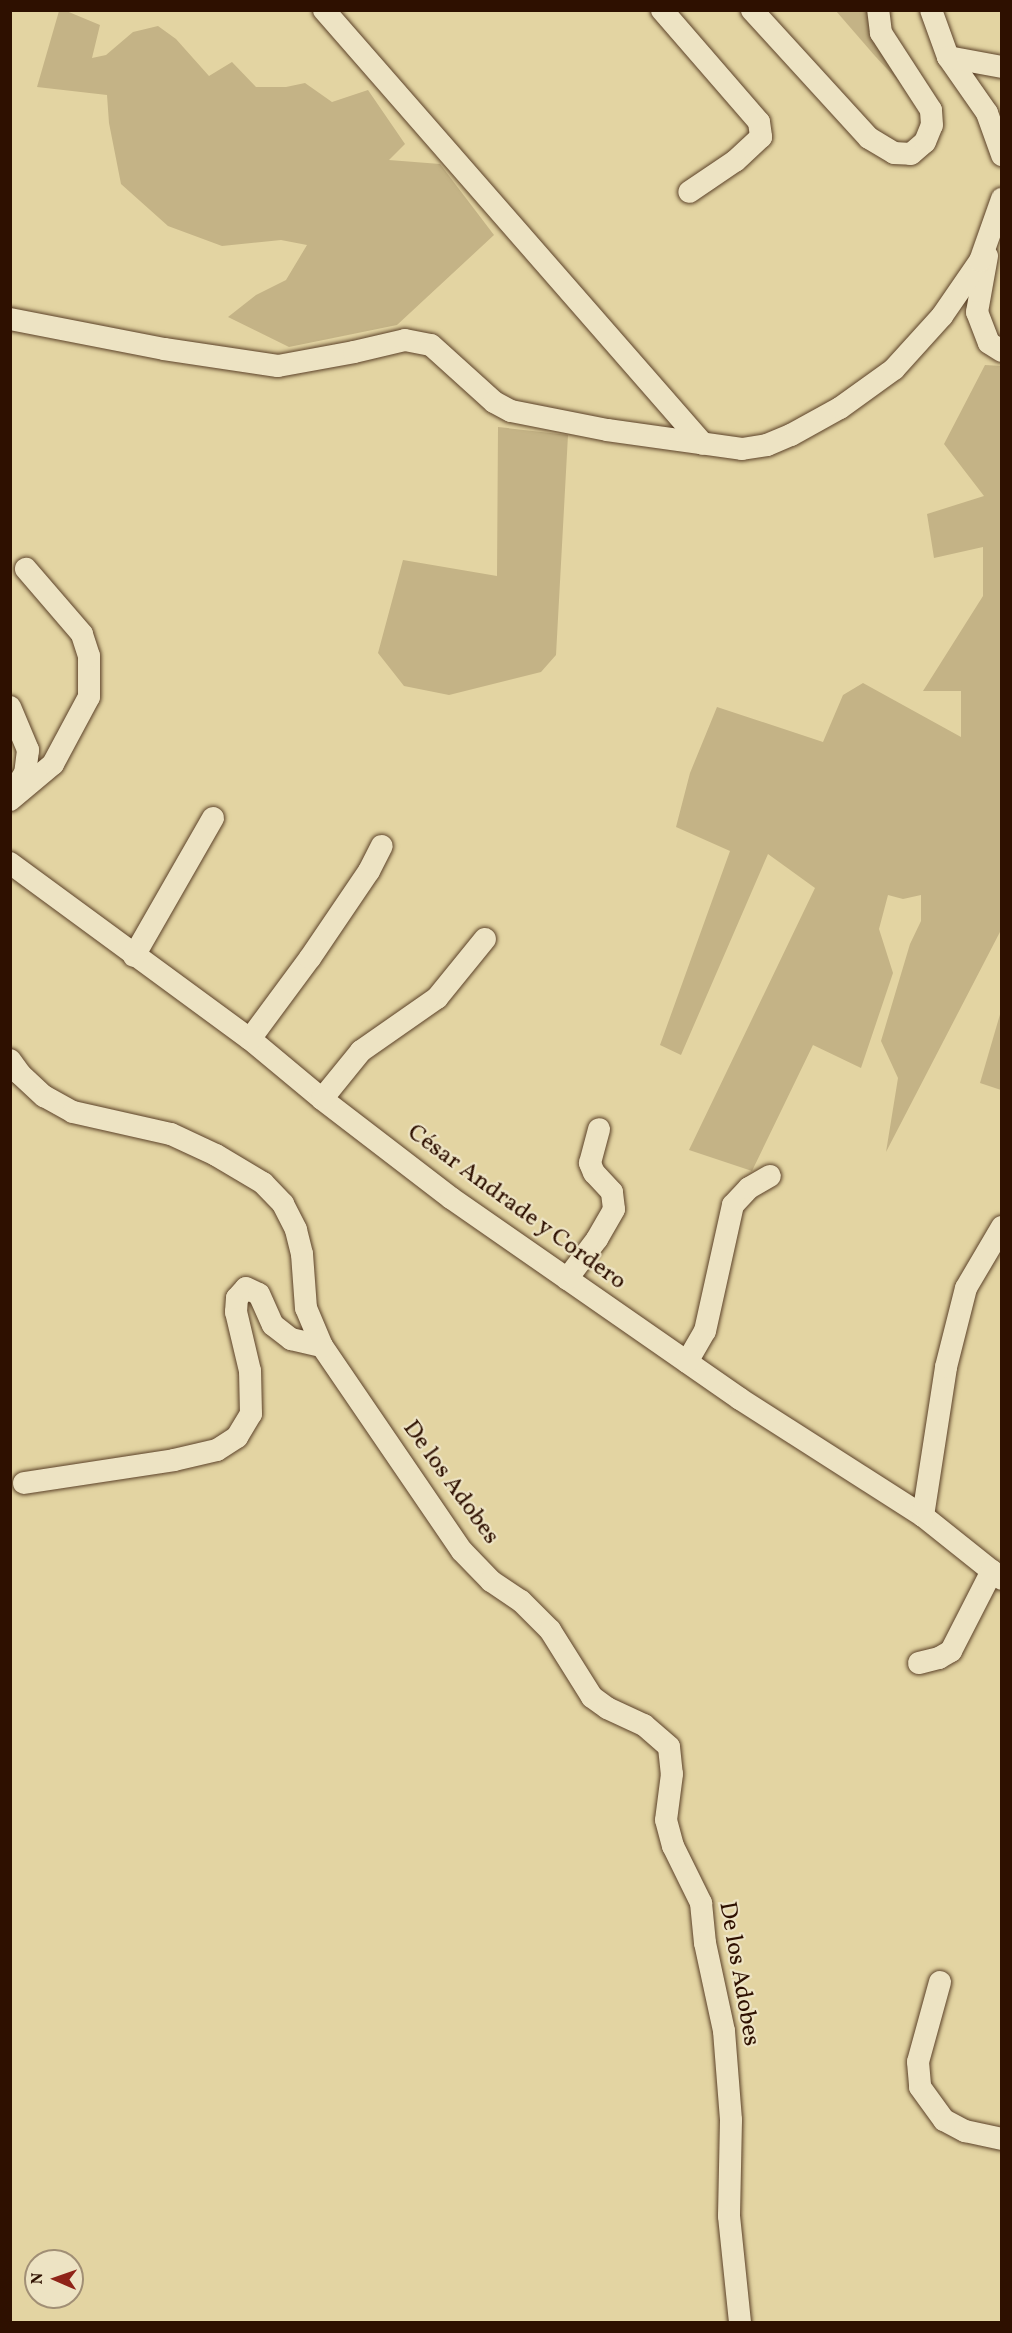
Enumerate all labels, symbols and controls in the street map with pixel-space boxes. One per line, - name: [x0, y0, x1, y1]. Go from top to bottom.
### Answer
- street label: César Andrade y Cordero: [400, 1119, 632, 1297]
- street label: De los Adobes: [395, 1415, 505, 1551]
- street label: De los Adobes: [711, 1900, 765, 2048]
- north arrow: [24, 2249, 84, 2309]
- text: N: [27, 2272, 49, 2285]

